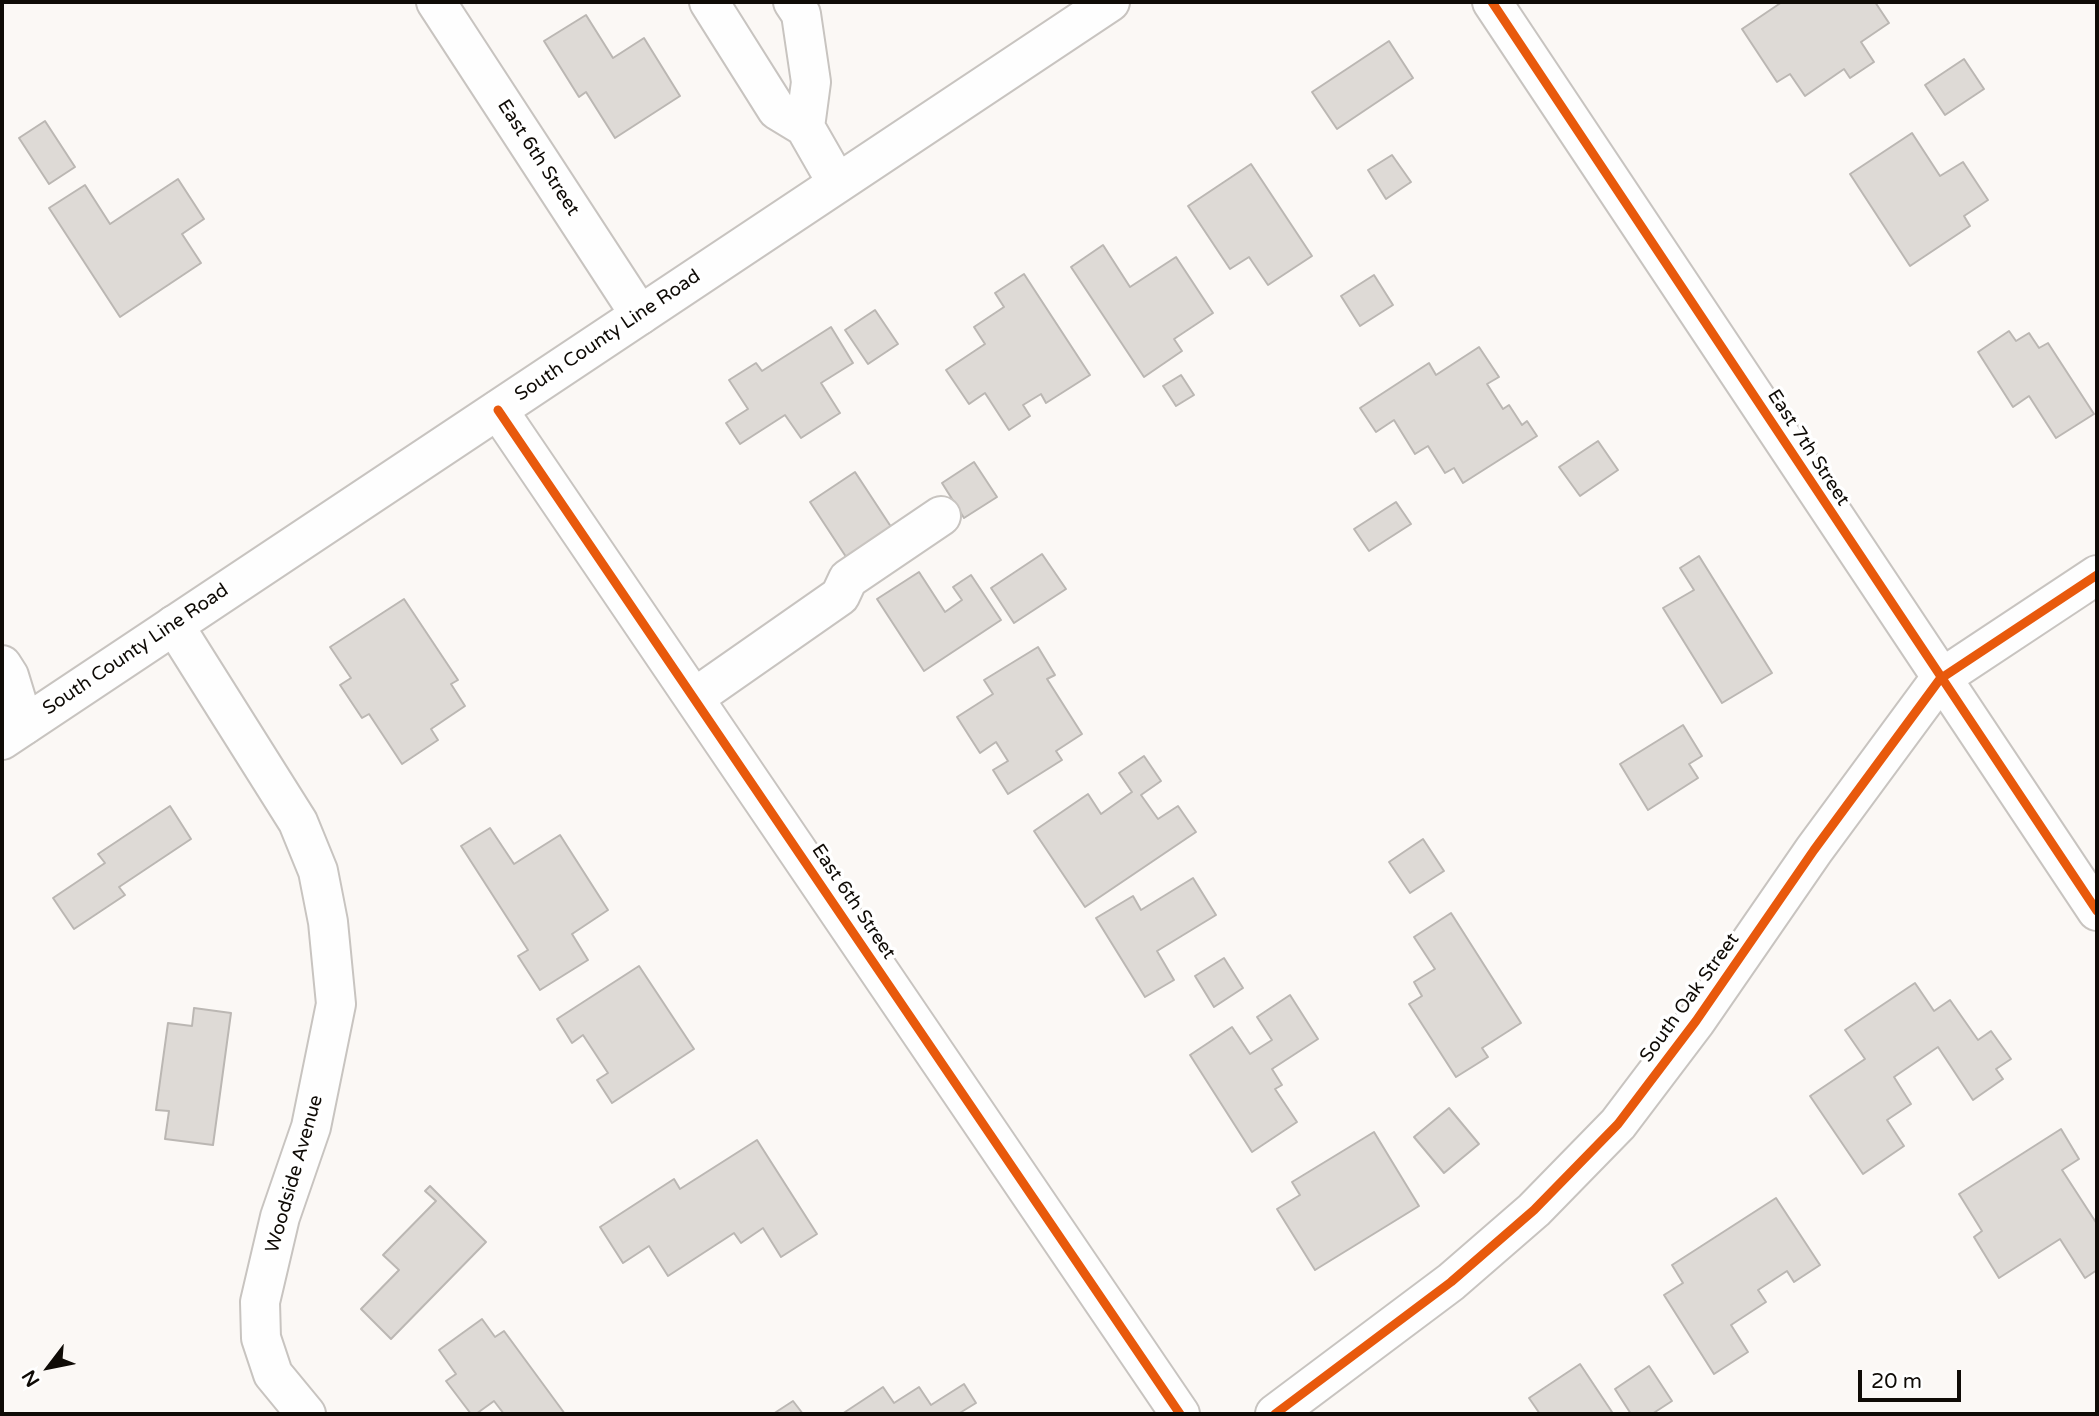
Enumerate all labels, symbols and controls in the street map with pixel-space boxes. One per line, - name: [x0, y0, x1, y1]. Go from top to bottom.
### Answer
- street label: East 6th Street: [492, 96, 584, 220]
- street label: South County Line Road: [511, 265, 705, 407]
- street label: East 7th Street: [1762, 386, 1854, 510]
- street label: South County Line Road: [39, 579, 233, 721]
- street label: East 6th Street: [806, 840, 900, 964]
- street label: South Oak Street: [1635, 929, 1745, 1067]
- street label: Woodside Avenue: [262, 1093, 328, 1255]
- north arrow: [14, 1332, 84, 1402]
- scale bar: [1861, 1356, 1964, 1400]
- text: N: [18, 1366, 45, 1390]
- text: 20 m: [1871, 1369, 1922, 1394]

